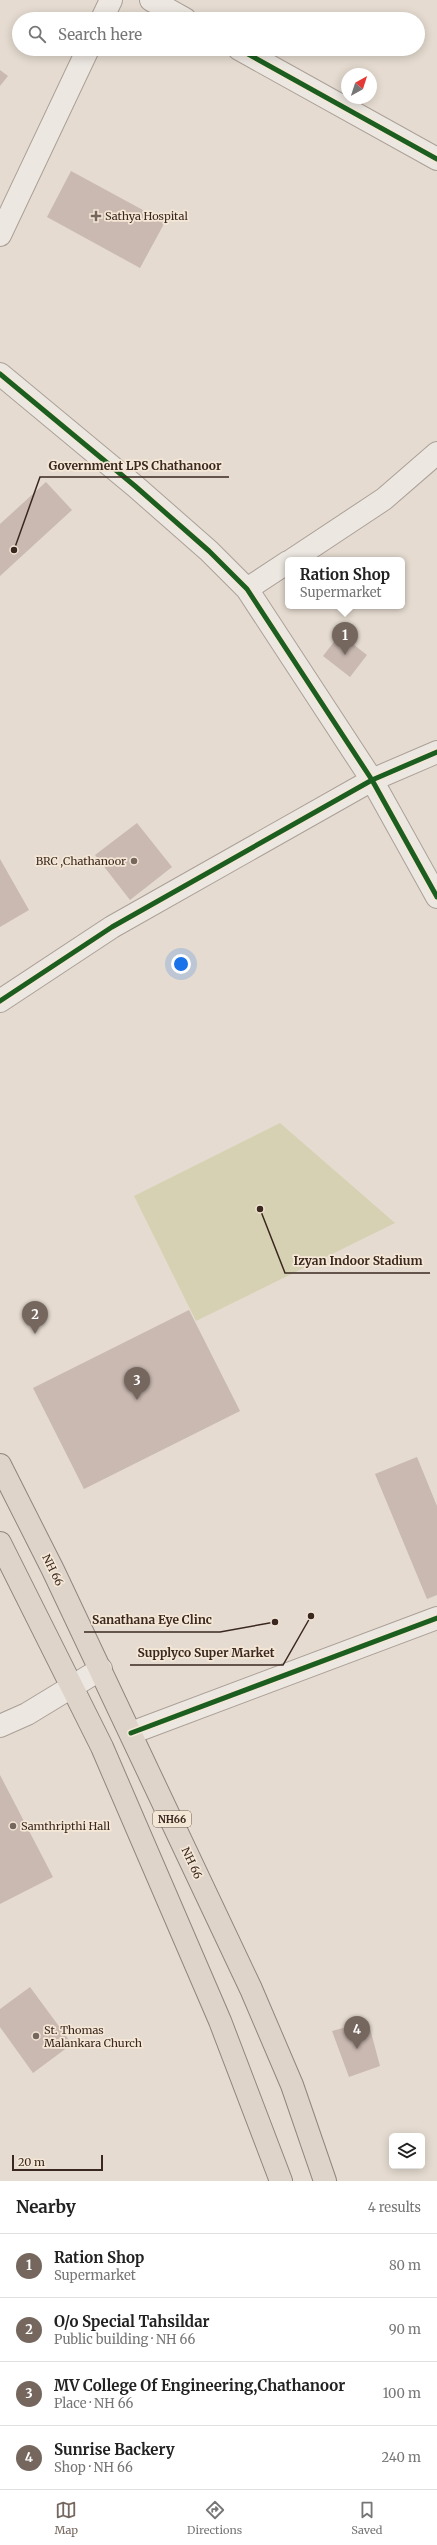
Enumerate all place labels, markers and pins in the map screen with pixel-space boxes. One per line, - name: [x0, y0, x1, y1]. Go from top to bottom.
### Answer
- place label: Sathya Hospital: [105, 209, 188, 223]
- marker: Sathya Hospital: [90, 210, 102, 222]
- callout: Government LPS Chathanoor: [40, 453, 229, 477]
- pin: 1: [332, 622, 358, 655]
- place label: BRC ,Chathanoor: [36, 854, 126, 868]
- marker: BRC ,Chathanoor: [129, 856, 139, 866]
- callout: Izyan Indoor Stadium: [285, 1249, 430, 1273]
- pin: 2: [22, 1301, 48, 1334]
- pin: 3: [124, 1367, 150, 1400]
- callout: Sanathana Eye Clinc: [84, 1608, 220, 1632]
- callout: Supplyco Super Market: [130, 1641, 283, 1665]
- place label: Samthripthi Hall: [21, 1819, 111, 1833]
- marker: Samthripthi Hall: [8, 1821, 18, 1831]
- pin: 4: [344, 2016, 370, 2049]
- place label: St. Thomas Malankara Church: [44, 2023, 143, 2050]
- marker: St. Thomas Malankara Church: [31, 2031, 41, 2041]

